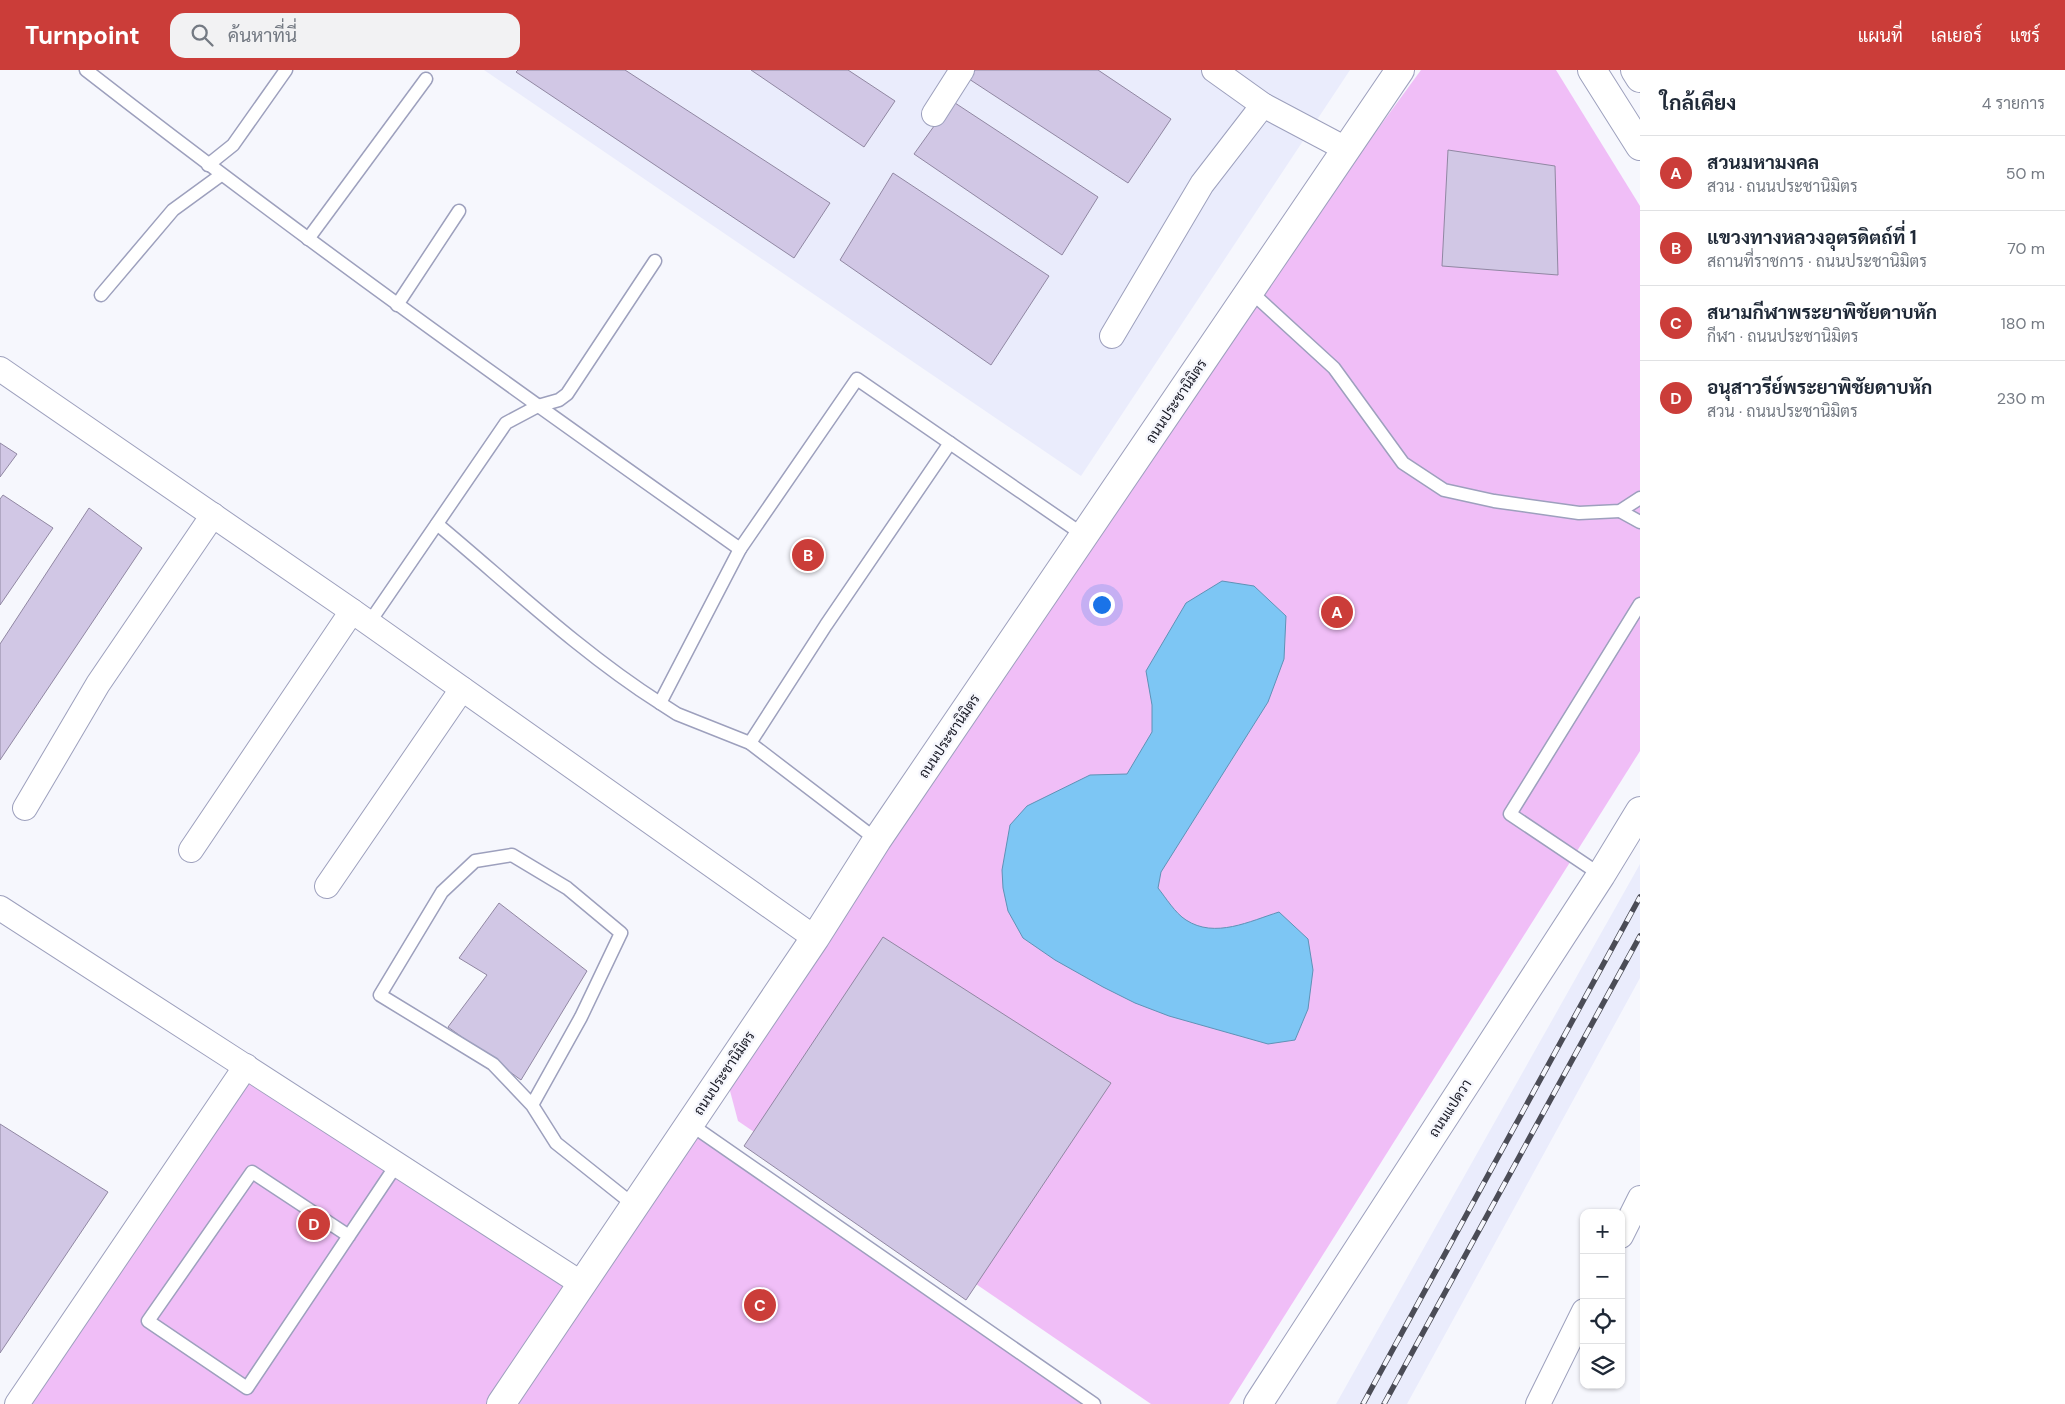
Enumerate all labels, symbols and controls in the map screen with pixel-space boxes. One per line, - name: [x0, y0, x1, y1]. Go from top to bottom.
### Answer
- search box: [170, 13, 520, 58]
- text: Turnpoint: [25, 20, 140, 51]
- icon: search: [188, 21, 216, 49]
- text: ค้นหาที่นี่: [228, 23, 297, 48]
- text: แผนที่: [1858, 24, 1903, 48]
- text: เลเยอร์: [1931, 24, 1982, 48]
- text: แชร์: [2010, 24, 2040, 48]
- text: ใกล้เคียง: [1660, 89, 1736, 117]
- text: 4 รายการ: [1982, 93, 2045, 114]
- text: สวนมหามงคล: [1707, 150, 1819, 175]
- text: A: [1670, 163, 1682, 184]
- text: 50 m: [2006, 163, 2045, 184]
- text: สวน · ถนนประชานิมิตร: [1707, 176, 1858, 197]
- text: แขวงทางหลวงอุตรดิตถ์ที่ 1: [1707, 225, 1917, 250]
- text: B: [1671, 238, 1681, 259]
- text: 70 m: [2007, 238, 2045, 259]
- text: สถานที่ราชการ · ถนนประชานิมิตร: [1707, 251, 1927, 272]
- text: สนามกีฬาพระยาพิชัยดาบหัก: [1707, 300, 1937, 325]
- text: C: [1670, 313, 1682, 334]
- text: 180 m: [2001, 313, 2045, 334]
- text: กีฬา · ถนนประชานิมิตร: [1707, 326, 1859, 347]
- street label: ถนนประชานิมิตร: [1141, 355, 1211, 446]
- text: อนุสาวรีย์พระยาพิชัยดาบหัก: [1707, 375, 1932, 400]
- text: D: [1670, 388, 1682, 409]
- text: 230 m: [1997, 388, 2045, 409]
- text: สวน · ถนนประชานิมิตร: [1707, 401, 1858, 422]
- pin: B: [792, 536, 824, 574]
- your location: [1089, 592, 1115, 618]
- pin: A: [1321, 593, 1353, 631]
- street label: ถนนประชานิมิตร: [914, 690, 984, 781]
- street label: ถนนประชานิมิตร: [689, 1027, 759, 1118]
- street label: ถนนแปดวา: [1425, 1076, 1475, 1140]
- pin: D: [298, 1205, 330, 1243]
- map controls: [1580, 1209, 1625, 1389]
- button: +: [1580, 1209, 1625, 1254]
- button: −: [1580, 1254, 1625, 1299]
- pin: C: [744, 1286, 776, 1324]
- button: locate: [1580, 1299, 1625, 1344]
- button: layers: [1580, 1344, 1625, 1389]

